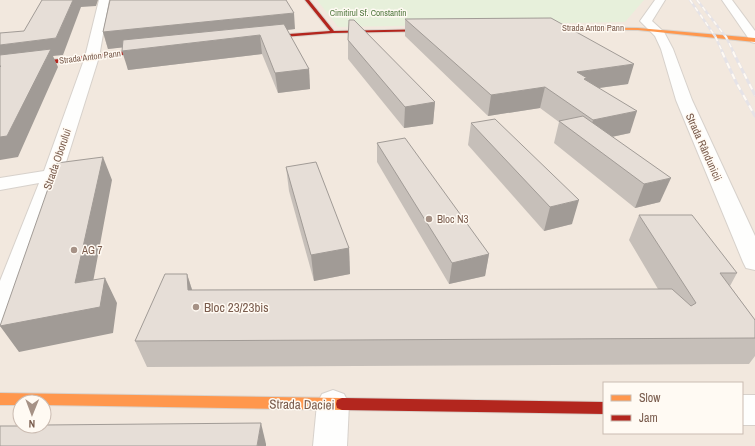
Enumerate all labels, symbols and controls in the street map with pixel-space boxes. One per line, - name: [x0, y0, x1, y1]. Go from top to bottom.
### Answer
- park label: Cimitirul Sf. Constantin: [330, 7, 406, 19]
- street label: Strada Anton Pann: [562, 22, 624, 34]
- street label: Strada Anton Pann: [59, 47, 121, 67]
- street label: Strada Rândunicii: [683, 111, 725, 183]
- street label: Strada Oborului: [40, 127, 74, 191]
- place label: Bloc N3: [437, 212, 469, 226]
- marker: Bloc N3: [424, 214, 434, 224]
- place label: AG 7: [81, 243, 103, 257]
- marker: AG 7: [69, 245, 79, 255]
- place label: Bloc 23/23bis: [204, 299, 269, 316]
- marker: Bloc 23/23bis: [191, 302, 201, 312]
- legend: [603, 382, 743, 434]
- text: Slow: [639, 390, 661, 406]
- north arrow: [12, 394, 52, 434]
- street label: Strada Daciei: [269, 395, 335, 414]
- text: Jam: [639, 410, 658, 426]
- text: N: [28, 417, 35, 431]

